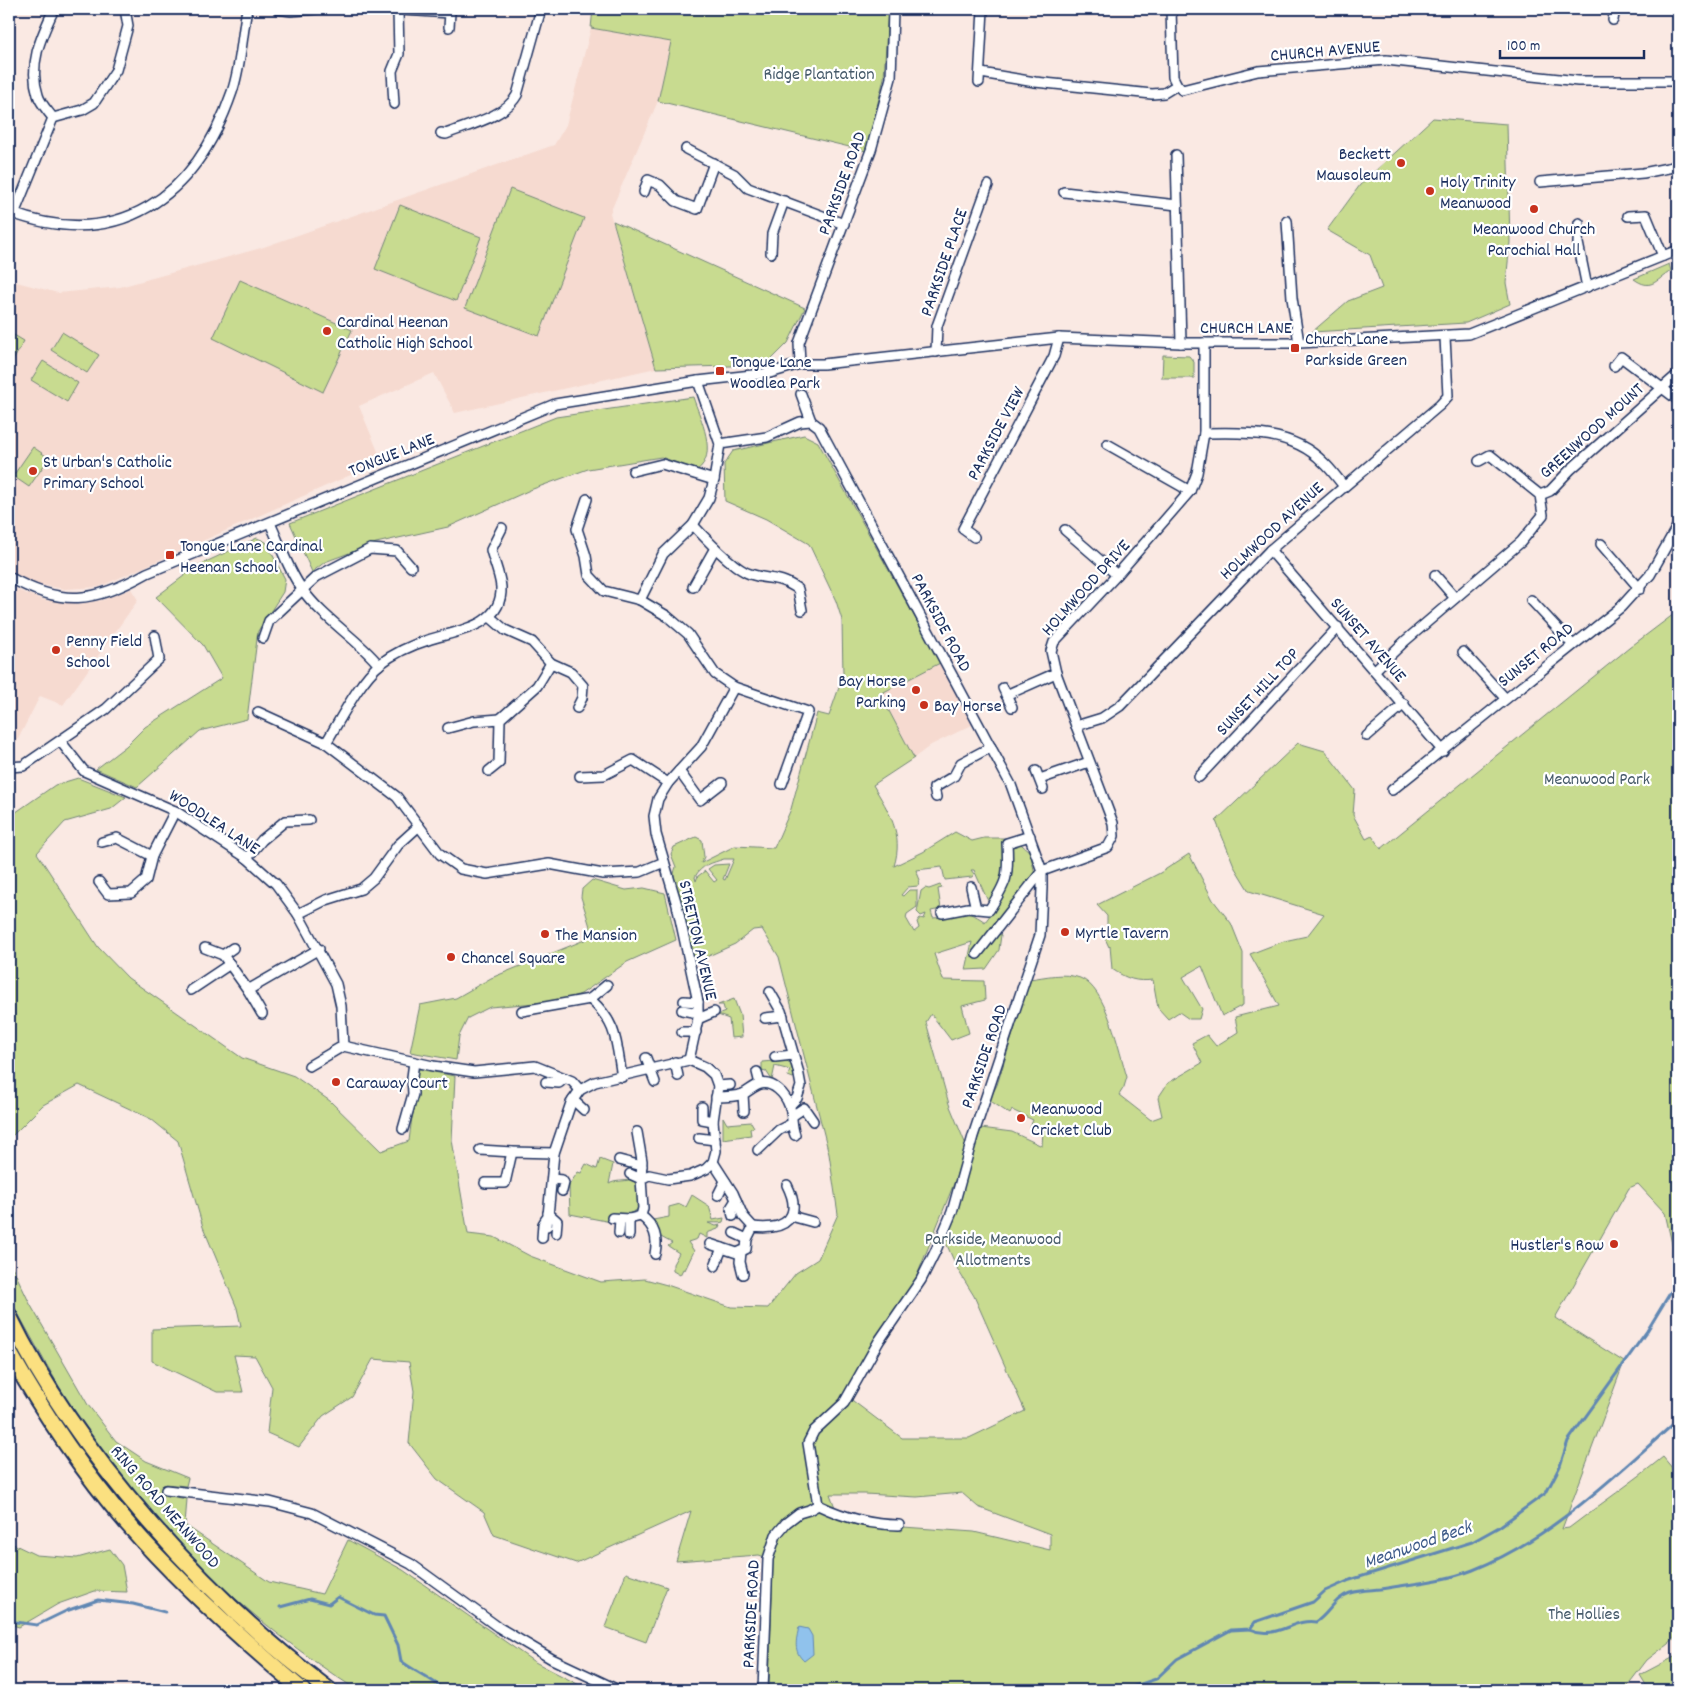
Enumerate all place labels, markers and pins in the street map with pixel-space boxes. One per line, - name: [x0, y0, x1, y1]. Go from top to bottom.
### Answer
- place label: Beckett Mausoleum: [1316, 143, 1391, 189]
- marker: Beckett Mausoleum: [1395, 157, 1407, 169]
- place label: Holy Trinity Meanwood: [1440, 171, 1516, 217]
- marker: Holy Trinity Meanwood: [1424, 185, 1436, 197]
- marker: Meanwood Church Parochial Hall: [1528, 203, 1540, 215]
- place label: Meanwood Church Parochial Hall: [1473, 218, 1595, 264]
- place label: Cardinal Heenan Catholic High School: [337, 311, 473, 357]
- marker: Cardinal Heenan Catholic High School: [321, 325, 333, 337]
- place label: Church Lane Parkside Green: [1305, 328, 1407, 374]
- marker: Church Lane Parkside Green: [1289, 342, 1301, 354]
- place label: Tongue Lane Woodlea Park: [730, 351, 820, 397]
- marker: Tongue Lane Woodlea Park: [714, 365, 726, 377]
- place label: St Urban's Catholic Primary School: [43, 451, 172, 497]
- marker: St Urban's Catholic Primary School: [27, 465, 39, 477]
- place label: Tongue Lane Cardinal Heenan School: [180, 535, 323, 581]
- marker: Tongue Lane Cardinal Heenan School: [164, 549, 176, 561]
- place label: Penny Field School: [66, 630, 142, 676]
- marker: Penny Field School: [50, 644, 62, 656]
- place label: Bay Horse Parking: [838, 670, 906, 716]
- marker: Bay Horse Parking: [910, 684, 922, 696]
- place label: Bay Horse: [934, 695, 1002, 720]
- marker: Bay Horse: [918, 699, 930, 711]
- place label: Myrtle Tavern: [1075, 922, 1169, 947]
- place label: The Mansion: [555, 924, 637, 949]
- marker: Myrtle Tavern: [1059, 926, 1071, 938]
- marker: The Mansion: [539, 928, 551, 940]
- place label: Chancel Square: [461, 947, 565, 972]
- marker: Chancel Square: [445, 951, 457, 963]
- place label: Caraway Court: [346, 1072, 448, 1097]
- marker: Caraway Court: [330, 1076, 342, 1088]
- place label: Meanwood Cricket Club: [1031, 1098, 1112, 1144]
- marker: Meanwood Cricket Club: [1015, 1112, 1027, 1124]
- place label: Hustler's Row: [1510, 1234, 1604, 1259]
- marker: Hustler's Row: [1608, 1238, 1620, 1250]

